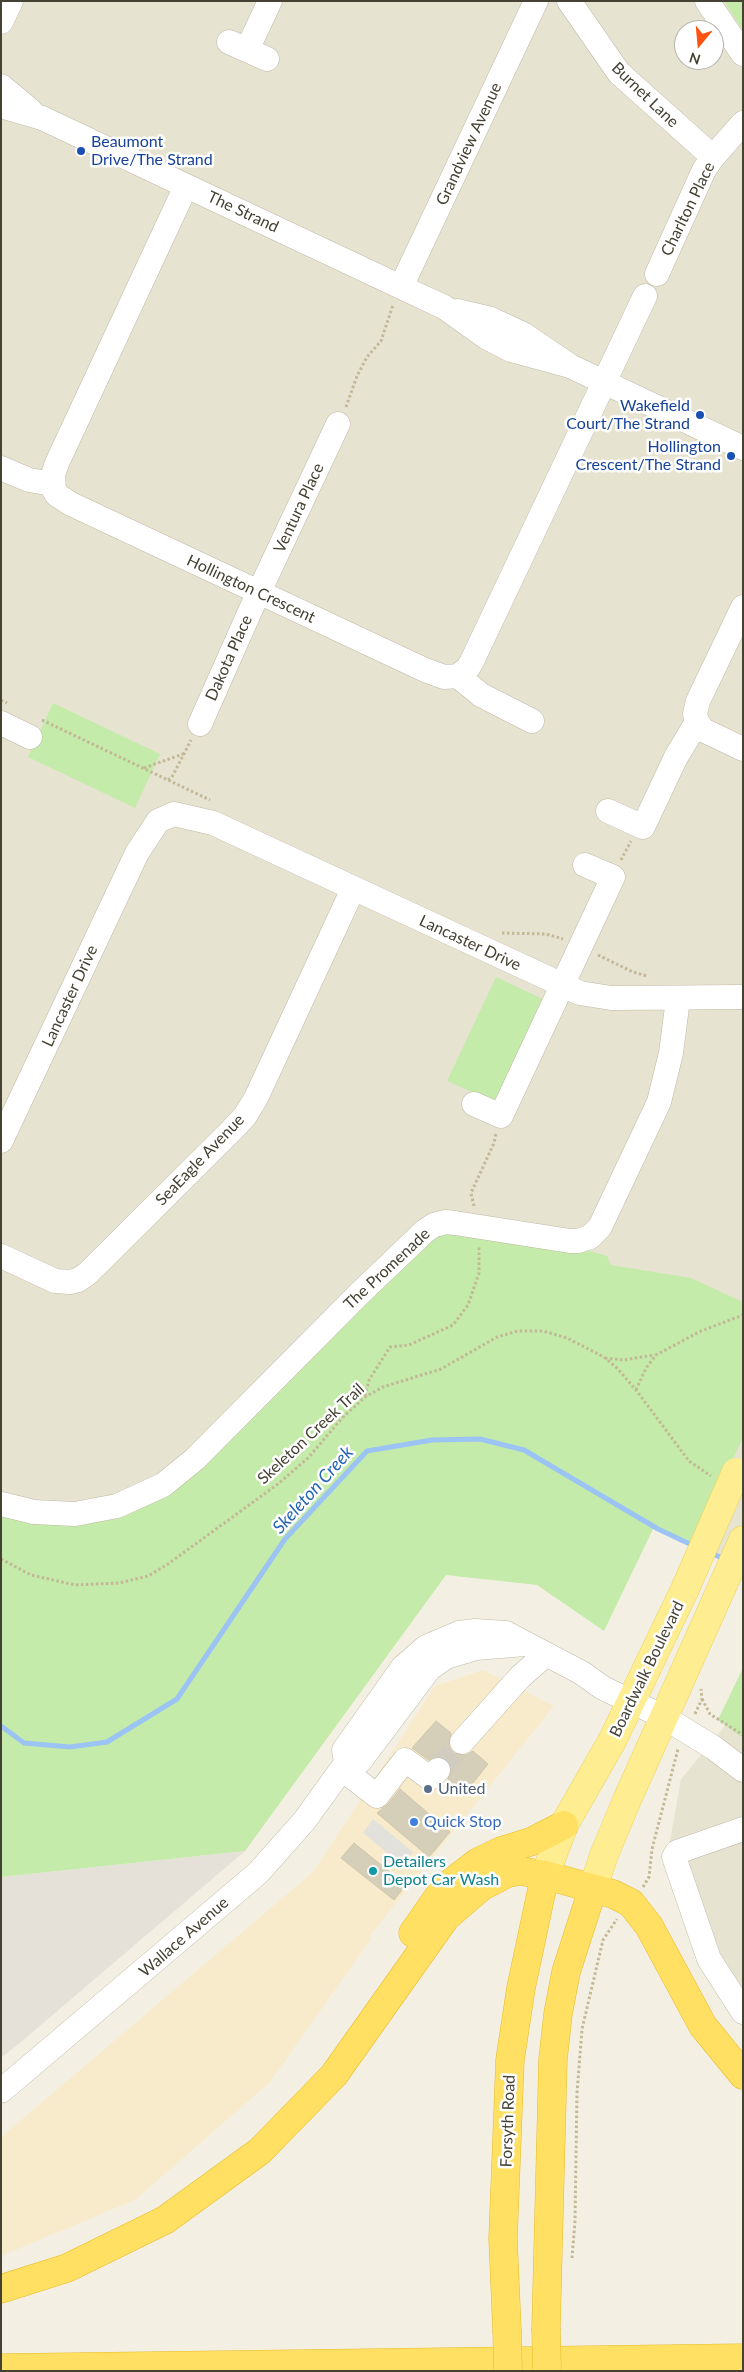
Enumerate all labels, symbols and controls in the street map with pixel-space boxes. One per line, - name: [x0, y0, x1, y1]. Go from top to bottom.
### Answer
- north arrow: [674, 20, 724, 70]
- text: N: [687, 49, 702, 69]
- street label: Burnet Lane: [608, 58, 682, 132]
- street label: Grandview Avenue: [432, 80, 506, 208]
- place label: Beaumont Drive/The Strand: [91, 132, 213, 170]
- marker: Beaumont Drive/The Strand: [75, 145, 87, 157]
- street label: Charlton Place: [657, 159, 719, 259]
- street label: The Strand: [204, 187, 282, 237]
- place label: Wakefield Court/The Strand: [566, 396, 690, 434]
- marker: Wakefield Court/The Strand: [694, 409, 706, 421]
- place label: Hollington Crescent/The Strand: [575, 437, 721, 475]
- marker: Hollington Crescent/The Strand: [725, 450, 737, 462]
- street label: Ventura Place: [270, 460, 328, 556]
- street label: Hollington Crescent: [184, 551, 318, 627]
- street label: Dakota Place: [202, 612, 256, 704]
- street label: Lancaster Drive: [416, 911, 524, 975]
- street label: Lancaster Drive: [38, 942, 102, 1050]
- street label: SeaEagle Avenue: [152, 1110, 248, 1210]
- street label: The Promenade: [340, 1224, 434, 1314]
- street label: Skeleton Creek Trail: [254, 1380, 368, 1488]
- water label: Skeleton Creek: [268, 1442, 358, 1538]
- street label: Boardwalk Boulevard: [606, 1598, 688, 1740]
- place label: United: [438, 1779, 485, 1799]
- marker: United: [422, 1783, 434, 1795]
- place label: Quick Stop: [424, 1812, 501, 1832]
- marker: Quick Stop: [408, 1816, 420, 1828]
- place label: Detailers Depot Car Wash: [383, 1852, 499, 1890]
- marker: Detailers Depot Car Wash: [367, 1865, 379, 1877]
- street label: Wallace Avenue: [135, 1893, 233, 1981]
- street label: Forsyth Road: [497, 2074, 519, 2168]

